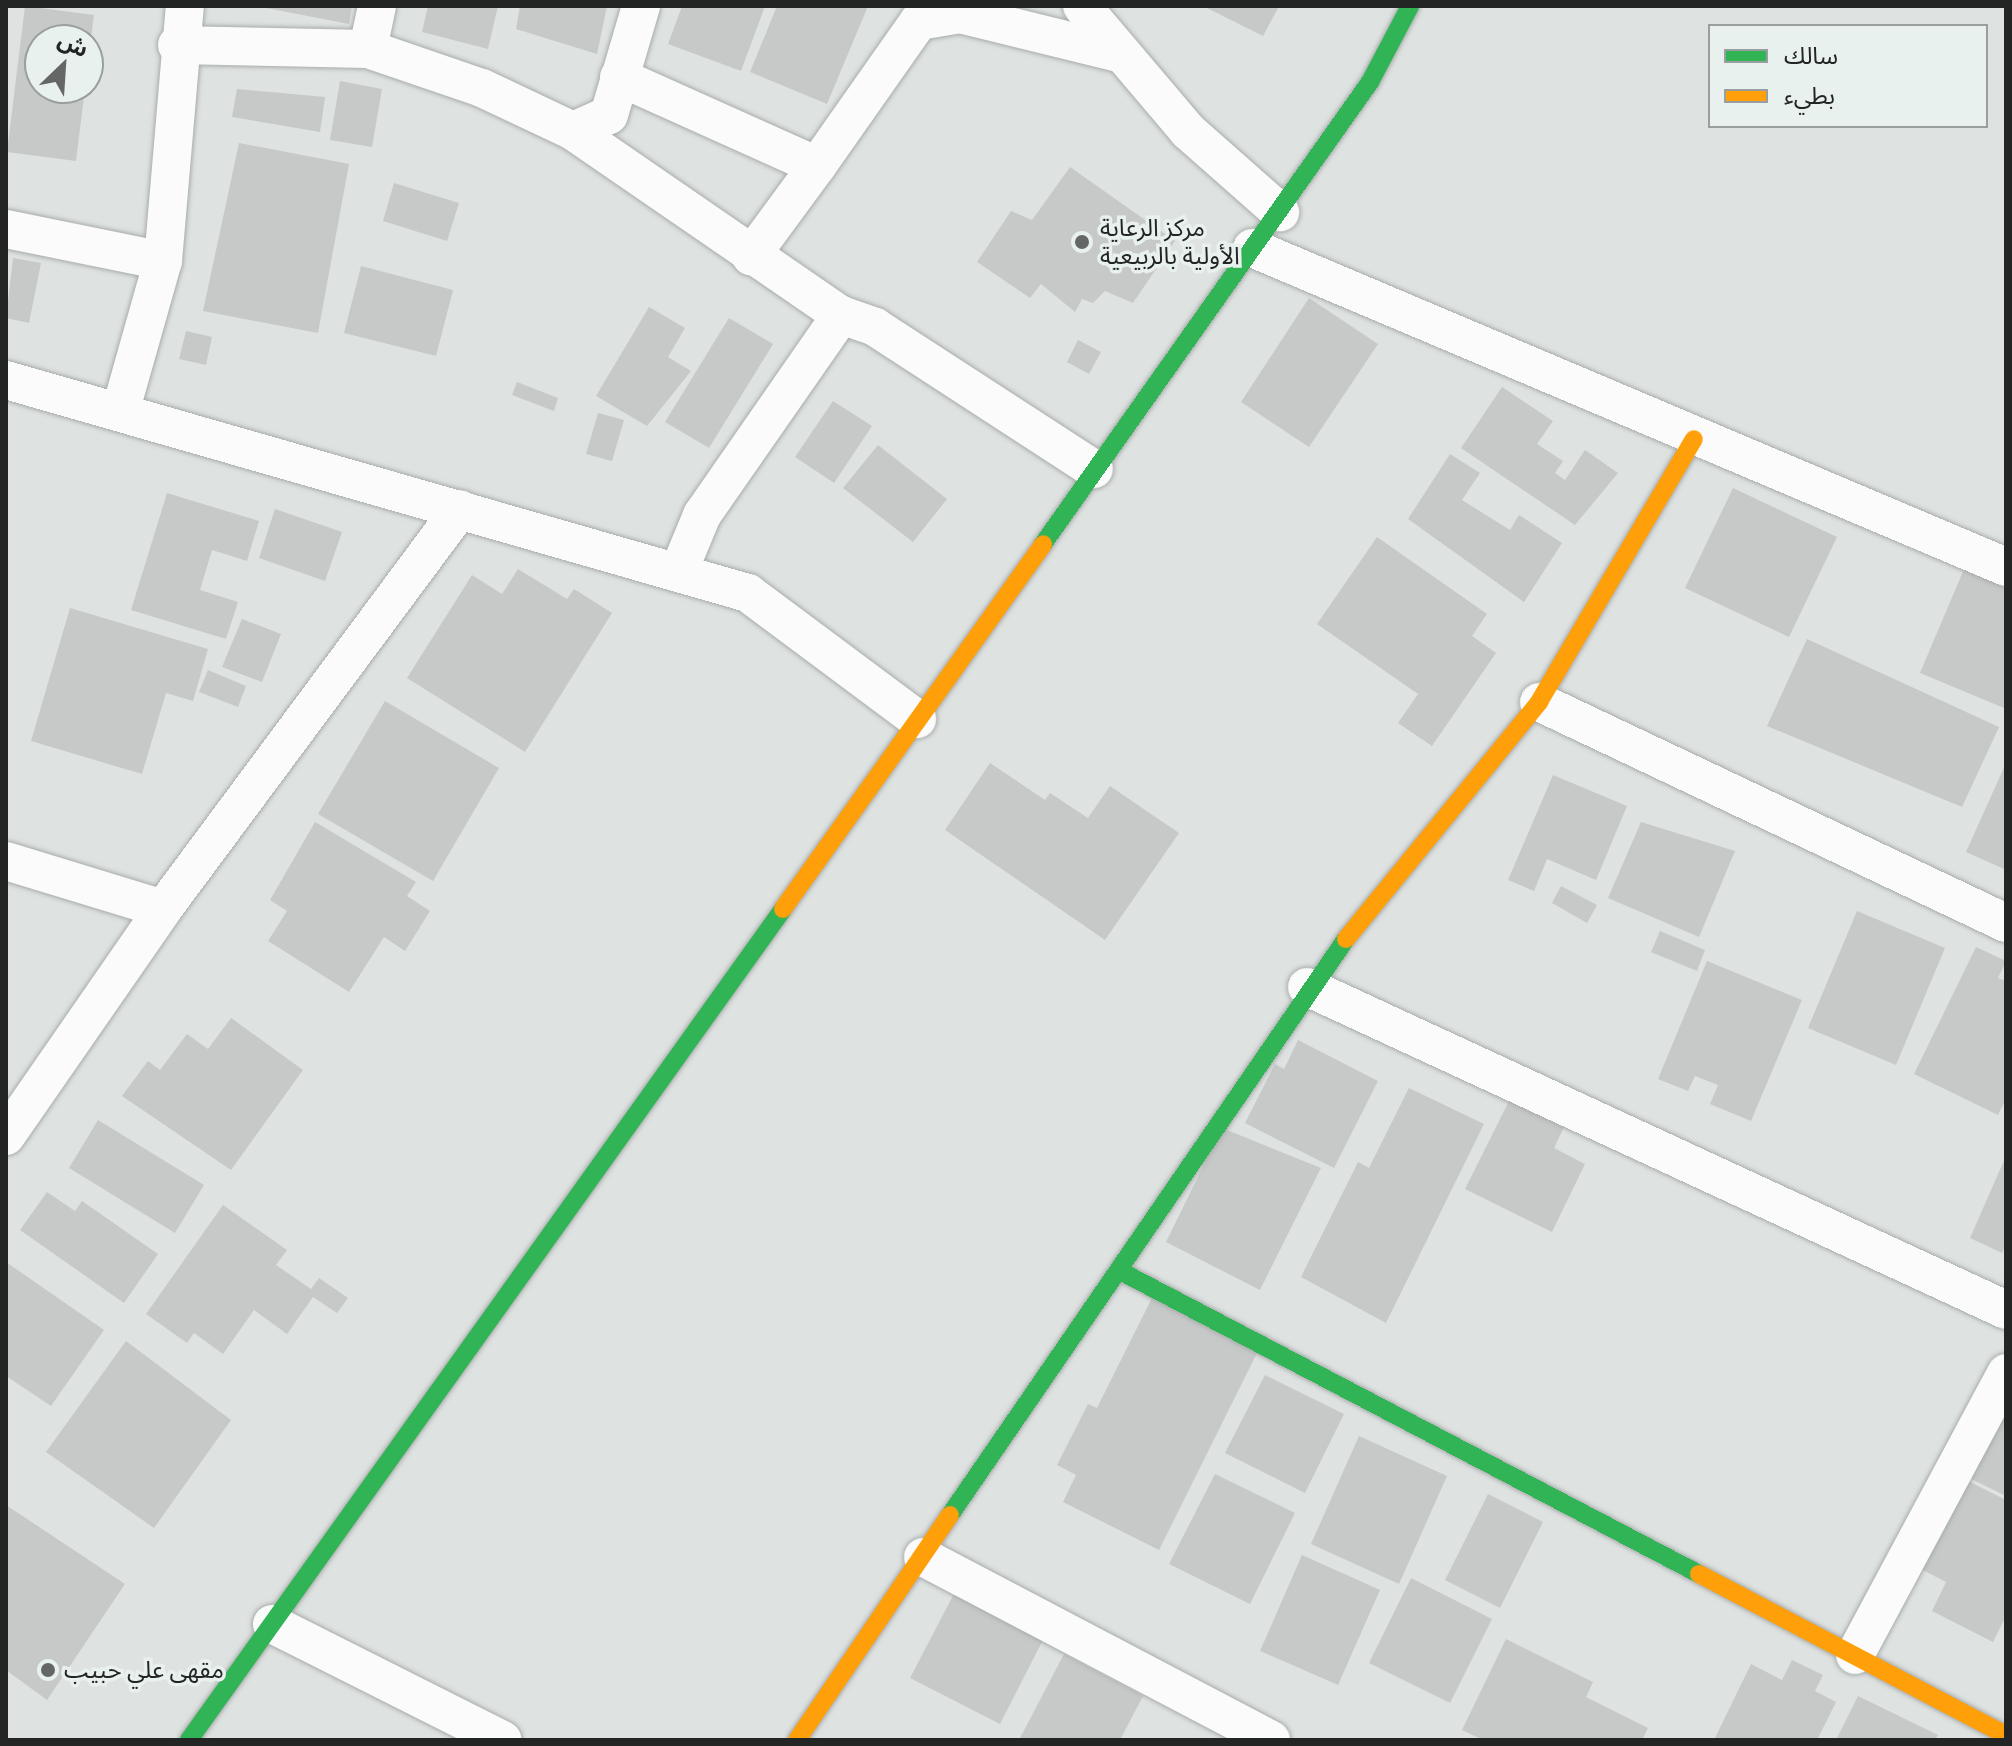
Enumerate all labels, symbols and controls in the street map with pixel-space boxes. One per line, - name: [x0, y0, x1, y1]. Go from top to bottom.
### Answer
- north arrow: [24, 24, 104, 104]
- text: ش: [53, 24, 93, 64]
- legend: [1708, 24, 1988, 128]
- text: سالك: [1784, 39, 1838, 71]
- text: بطيء: [1784, 79, 1835, 111]
- place label: مركز الرعاية الأولية بالربيعية: [1100, 214, 1240, 270]
- marker: مركز الرعاية الأولية بالربيعية: [1071, 231, 1093, 253]
- place label: مقهى علي حبيب: [64, 1656, 224, 1684]
- marker: مقهى علي حبيب: [39, 1661, 57, 1679]

